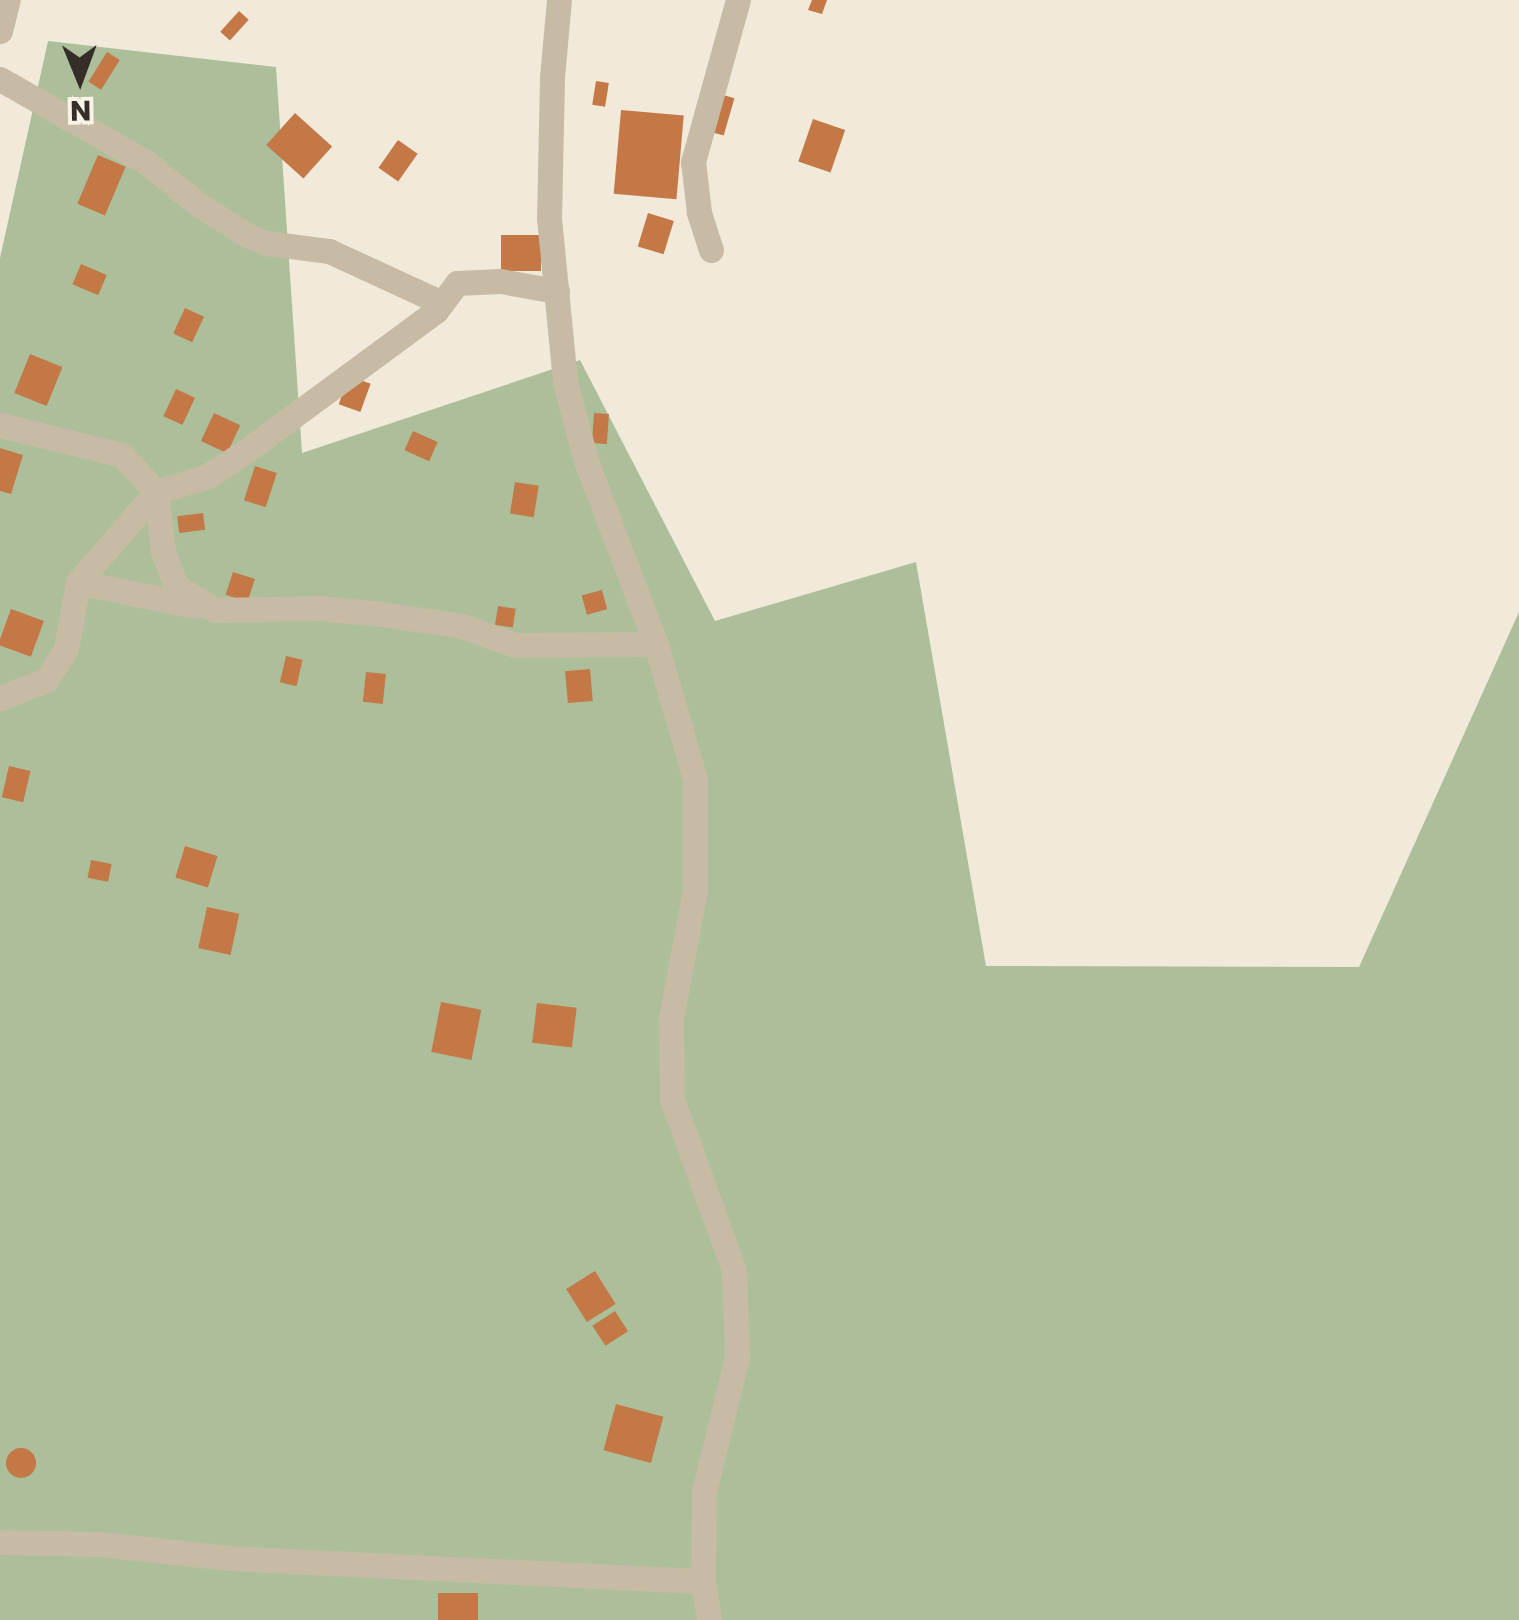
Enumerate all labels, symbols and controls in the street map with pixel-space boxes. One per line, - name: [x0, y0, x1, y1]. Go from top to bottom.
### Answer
- north arrow: [30, 30, 130, 130]
- text: N: [70, 91, 91, 130]

